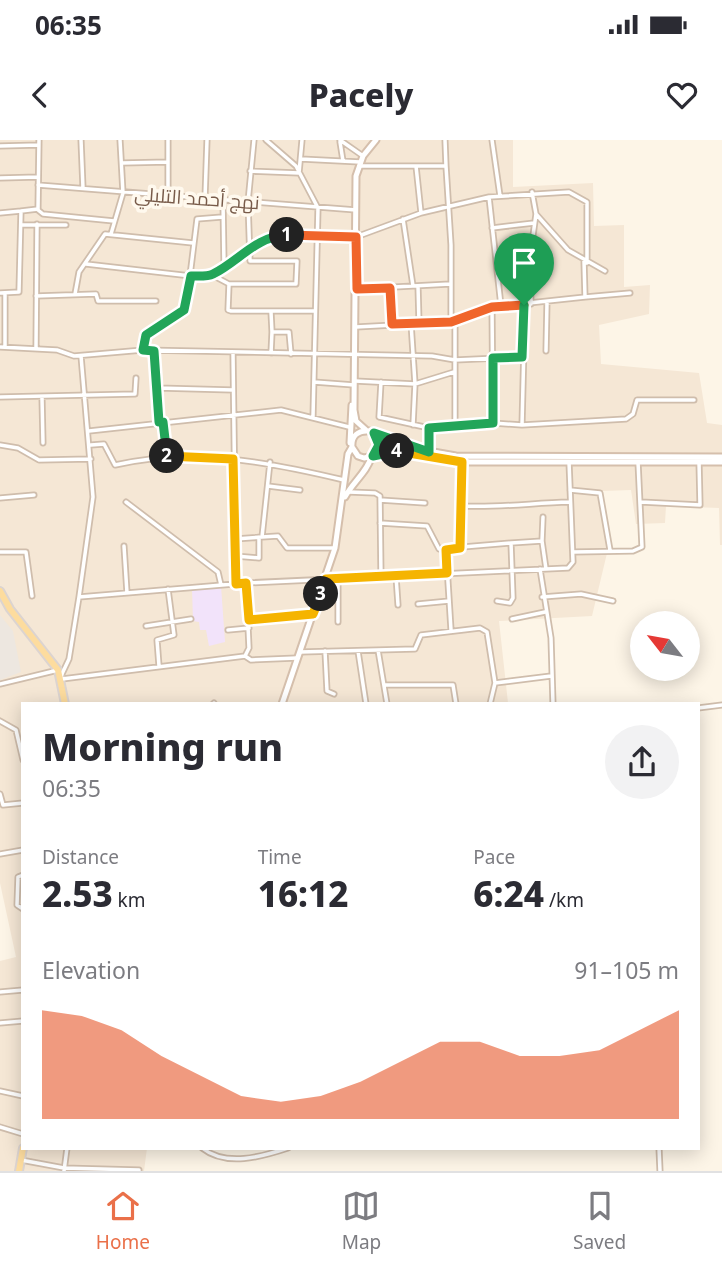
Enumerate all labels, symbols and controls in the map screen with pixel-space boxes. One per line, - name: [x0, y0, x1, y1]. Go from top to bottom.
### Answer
- text: 06:35: [35, 7, 102, 43]
- text: Pacely: [309, 73, 413, 116]
- icon: back: [21, 76, 59, 114]
- icon: heart: [663, 76, 701, 114]
- street label: نهج أحمد التليلي: [133, 181, 260, 217]
- pin: 1: [270, 218, 304, 252]
- text: 1: [281, 221, 292, 247]
- pin: [494, 233, 554, 305]
- icon: arrive: [505, 244, 543, 282]
- pin: 4: [380, 434, 414, 468]
- text: 4: [391, 437, 402, 463]
- pin: 2: [150, 438, 184, 474]
- text: 2: [161, 442, 172, 468]
- pin: 3: [304, 576, 338, 612]
- text: 3: [315, 580, 326, 606]
- north arrow: [630, 611, 700, 681]
- map controls: [630, 611, 700, 681]
- text: Morning run: [42, 720, 283, 772]
- button: share: [605, 725, 679, 799]
- text: 06:35: [42, 772, 101, 804]
- text: Distance: [42, 844, 119, 870]
- text: Time: [258, 844, 302, 870]
- text: Pace: [473, 844, 515, 870]
- text: 2.53: [42, 870, 113, 917]
- text: 16:12: [258, 870, 349, 917]
- text: 6:24: [473, 870, 544, 917]
- text: km: [113, 887, 146, 913]
- text: /km: [544, 887, 584, 913]
- text: Elevation: [42, 954, 140, 986]
- text: 91–105 m: [574, 954, 679, 986]
- tab: Home: [96, 1187, 150, 1255]
- tab: Map: [342, 1187, 381, 1255]
- tab: Saved: [573, 1187, 626, 1255]

